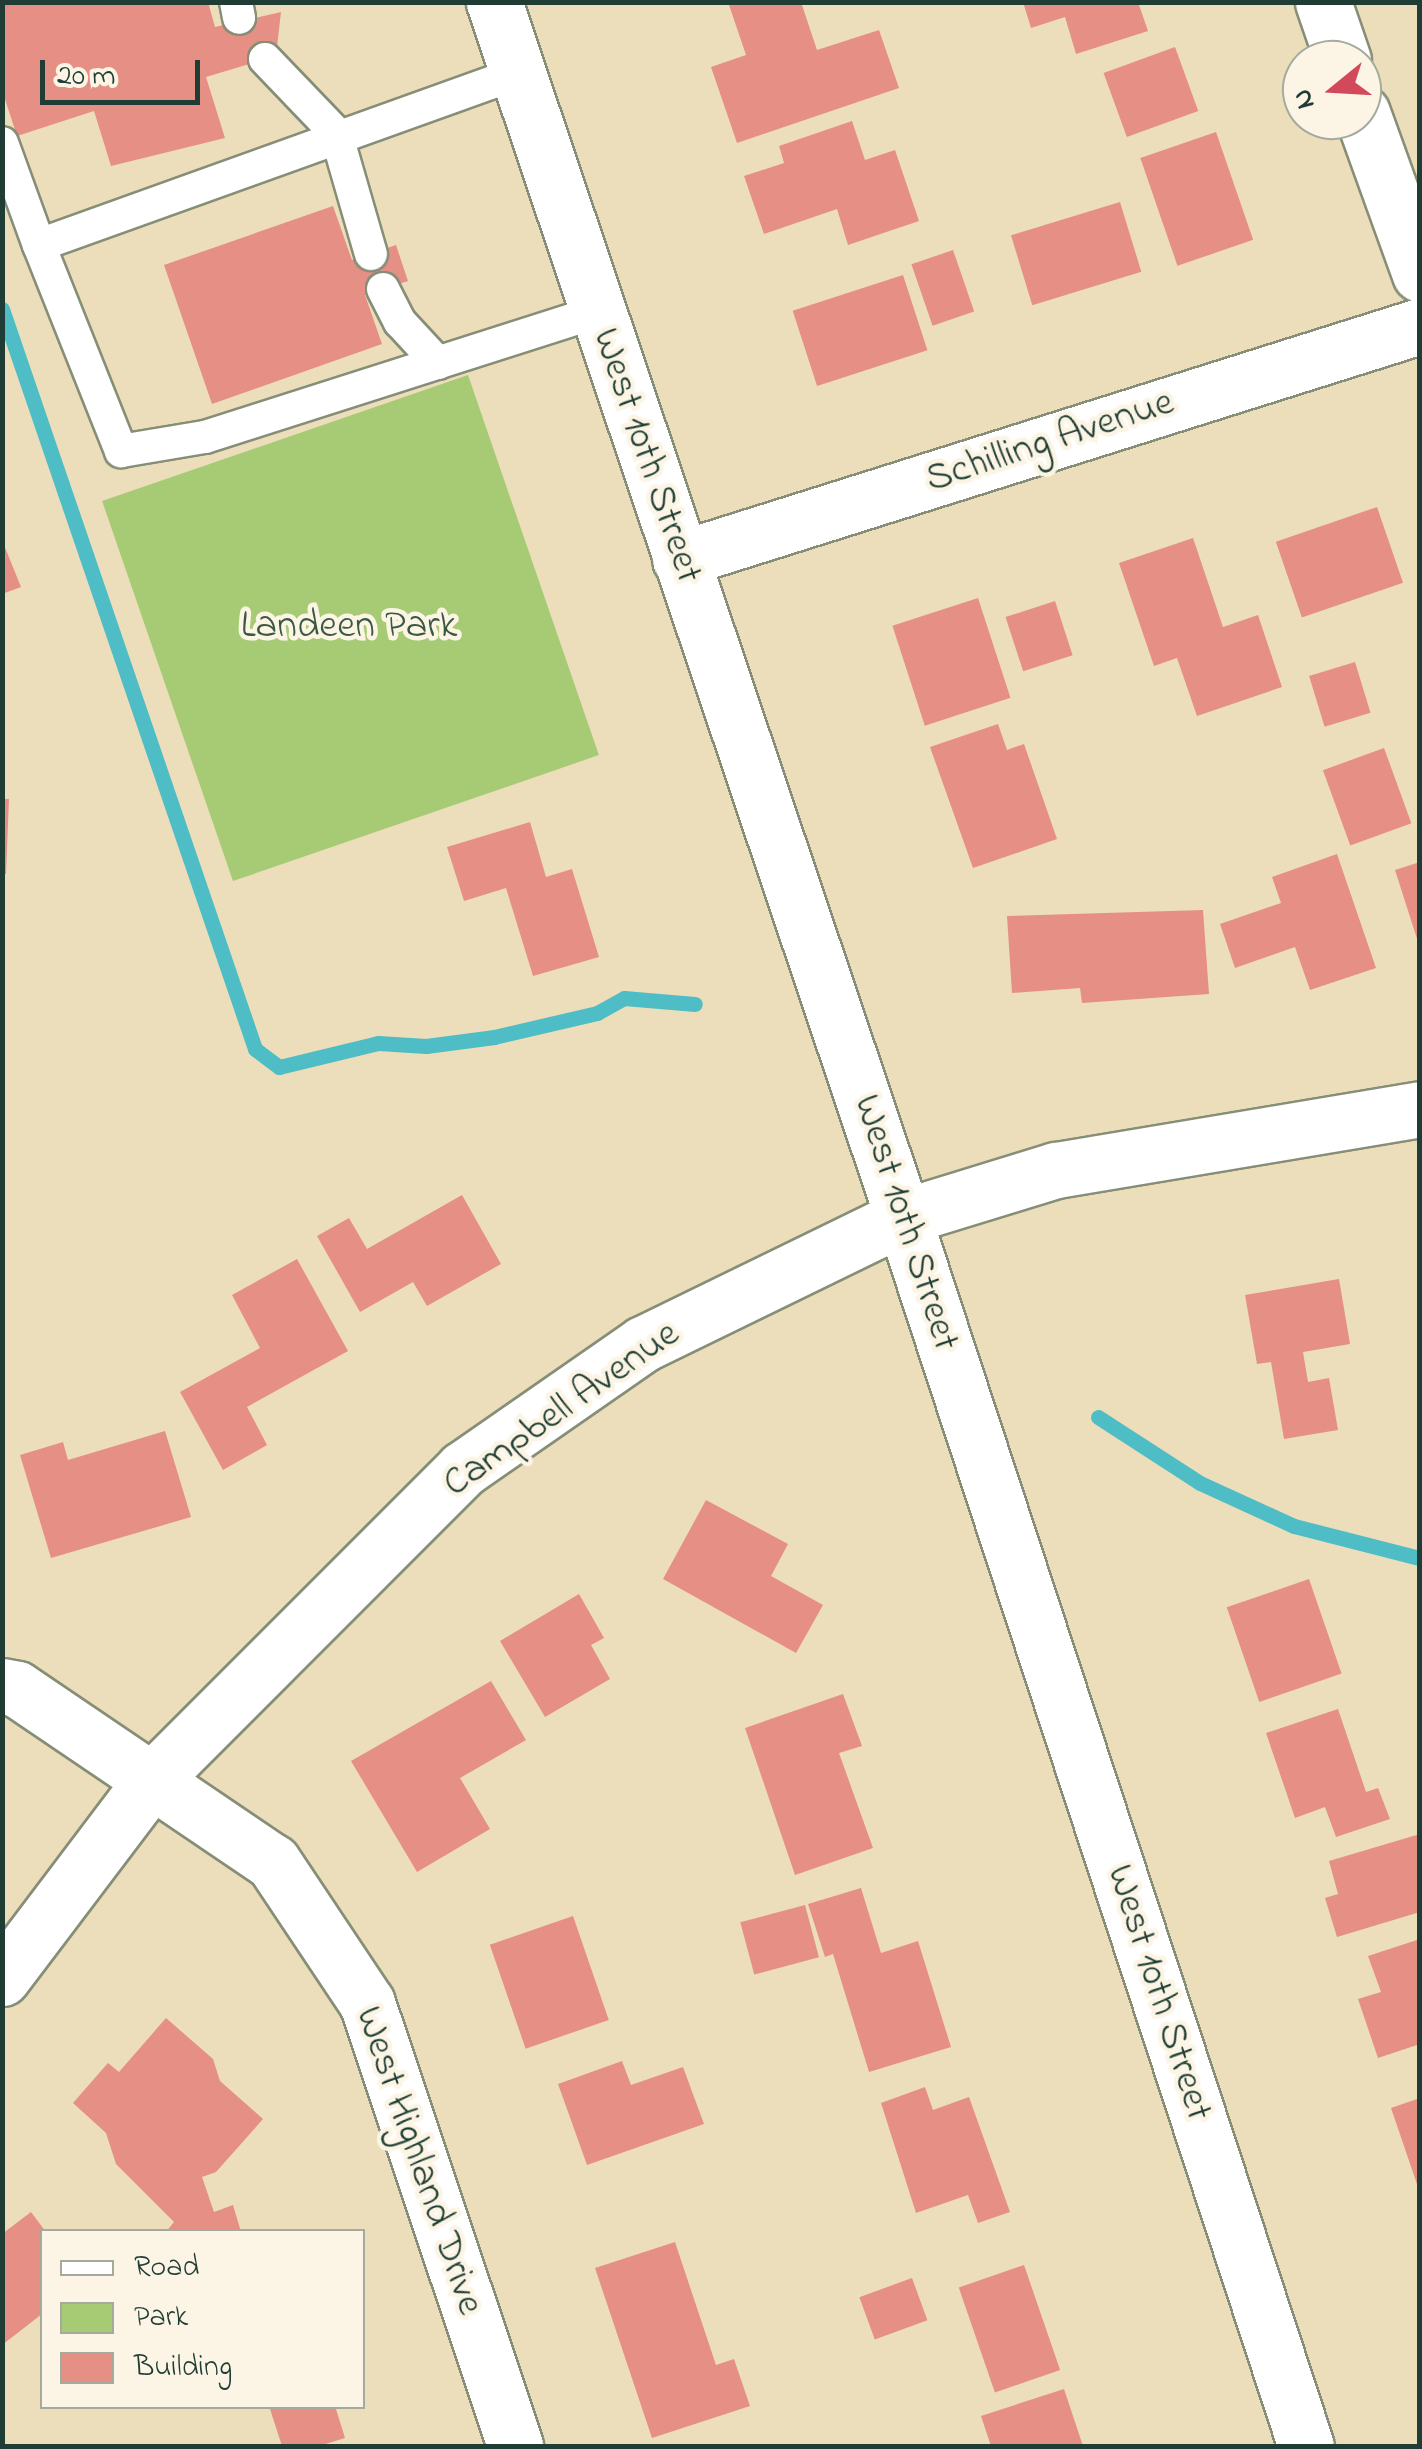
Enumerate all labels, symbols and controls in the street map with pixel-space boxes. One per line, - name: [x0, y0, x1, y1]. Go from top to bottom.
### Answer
- scale bar: [45, 40, 205, 102]
- north arrow: [1282, 40, 1382, 140]
- text: 20 m: [57, 55, 116, 99]
- text: N: [1282, 83, 1327, 114]
- street label: West 10th Street: [580, 322, 712, 590]
- street label: Schilling Avenue: [920, 379, 1180, 505]
- park label: Landeen Park: [241, 603, 457, 651]
- street label: West 10th Street: [841, 1089, 969, 1357]
- street label: Campbell Avenue: [435, 1311, 689, 1509]
- street label: West 10th Street: [1094, 1859, 1222, 2127]
- street label: West Highland Drive: [343, 2001, 493, 2321]
- legend: [40, 2229, 365, 2409]
- text: Road: [134, 2246, 199, 2290]
- text: Park: [134, 2296, 188, 2340]
- text: Building: [134, 2346, 232, 2390]

